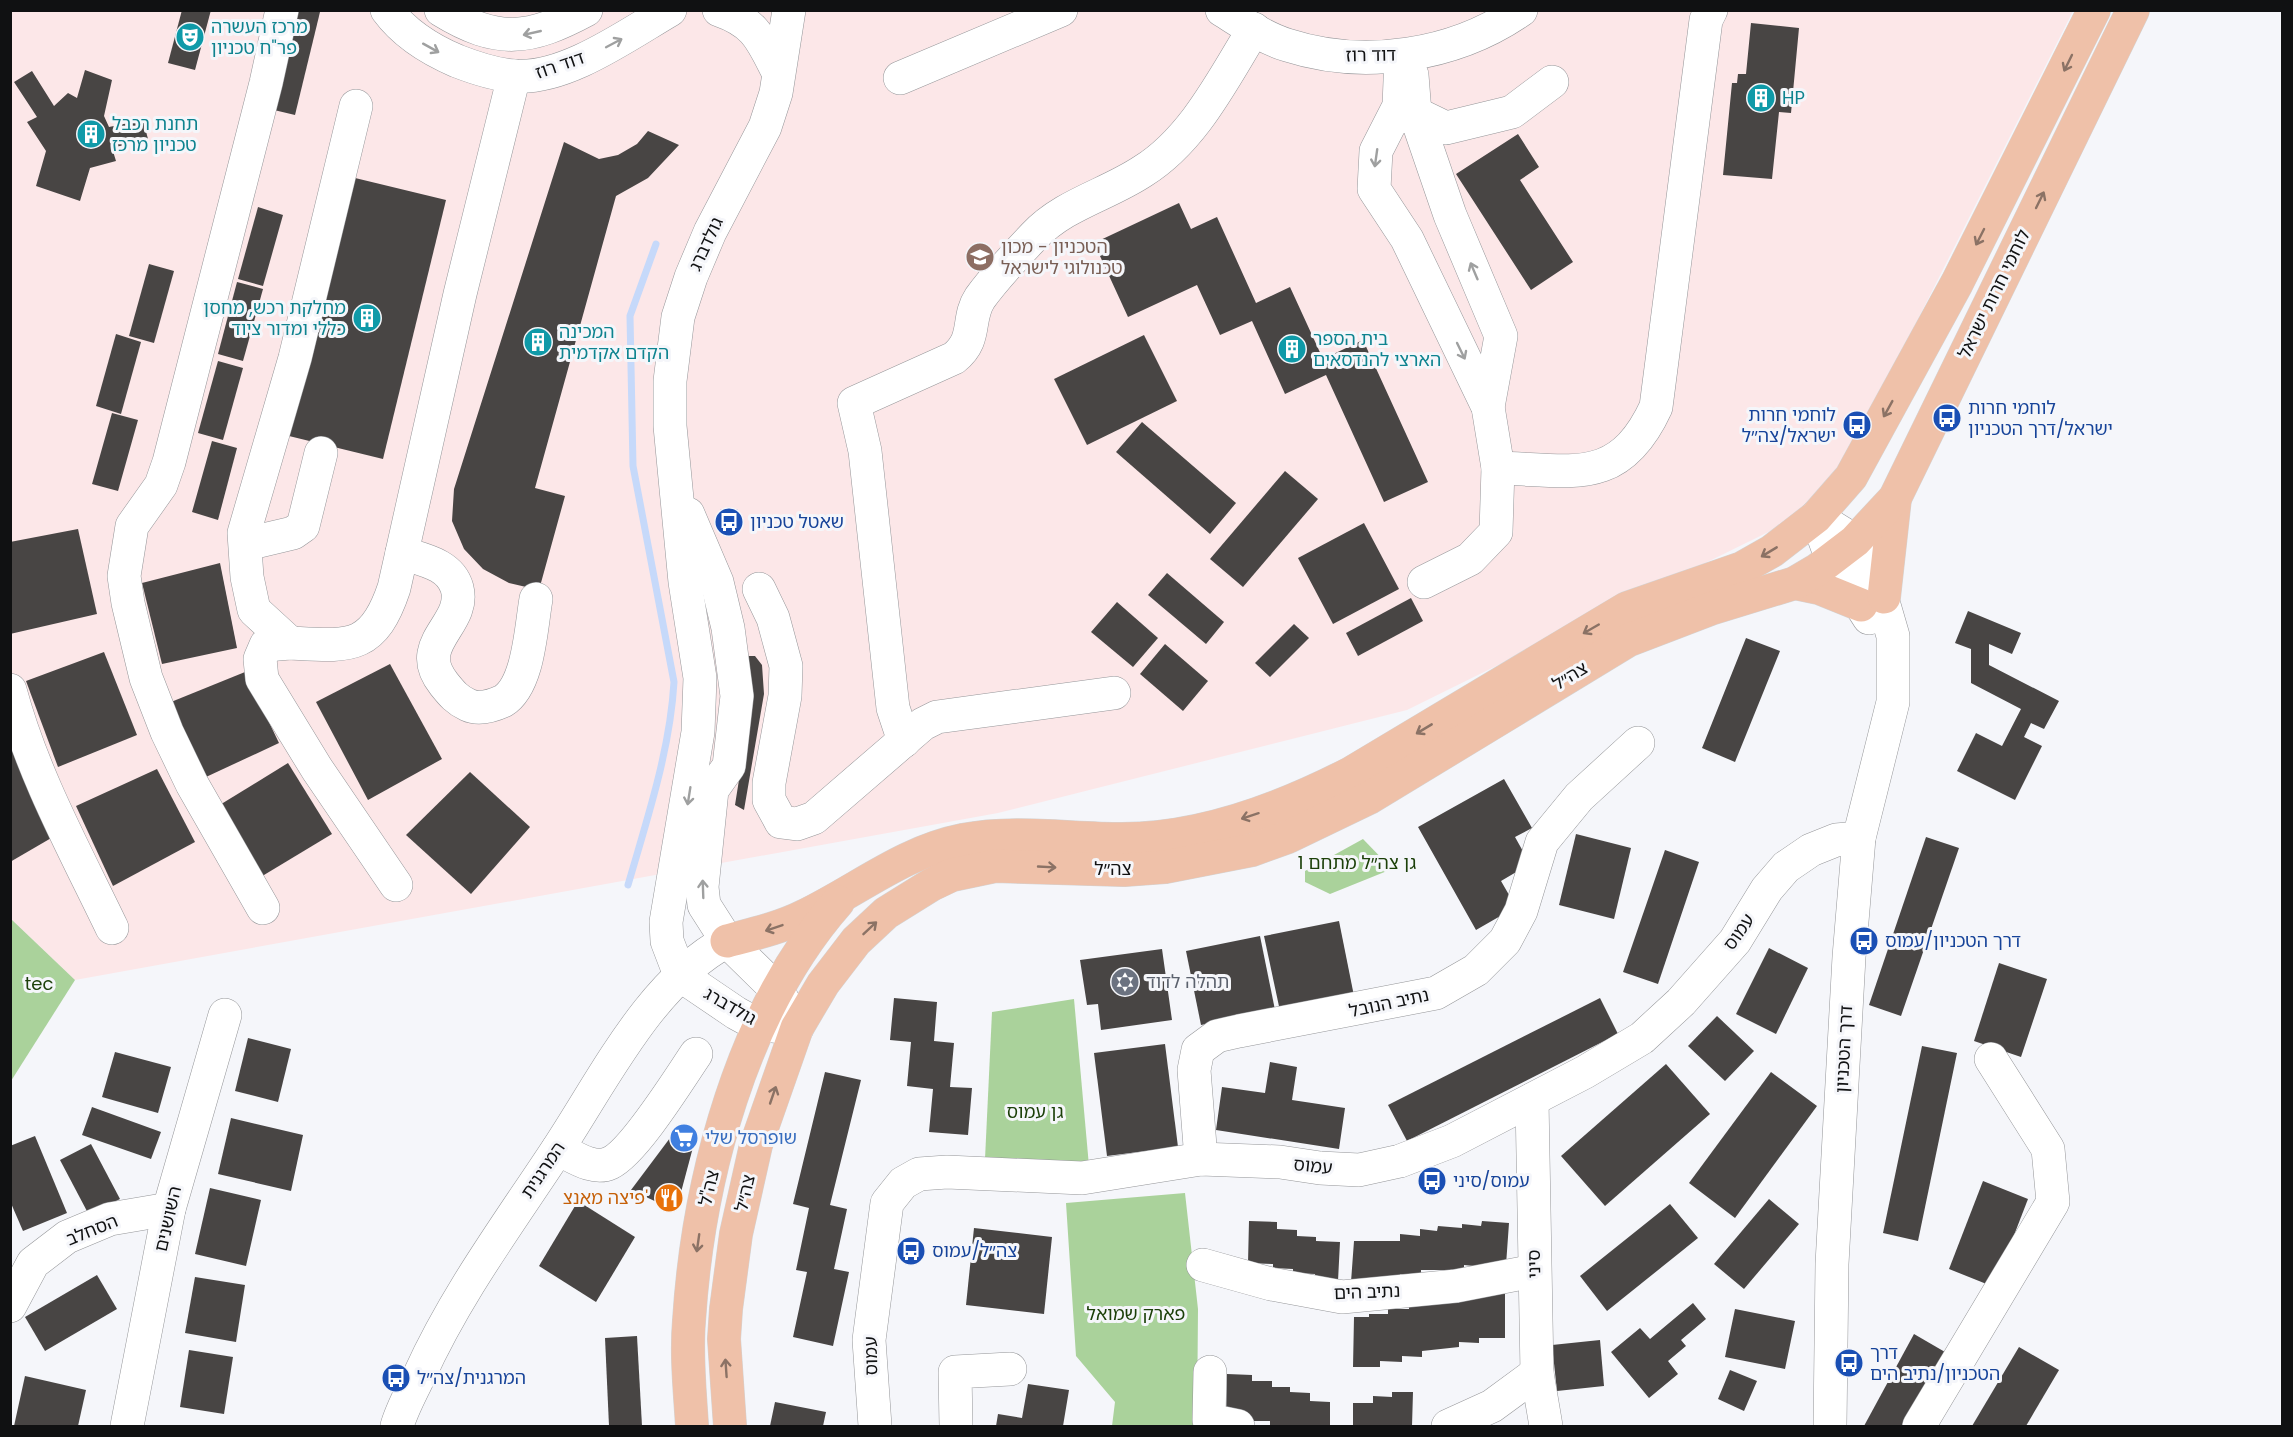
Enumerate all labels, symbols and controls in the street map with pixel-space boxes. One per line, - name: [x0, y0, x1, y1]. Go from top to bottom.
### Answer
- place label: מרכז העשרה פר"ח טכניון: [211, 14, 308, 60]
- theatre icon: מרכז העשרה פר"ח טכניון: [174, 21, 206, 53]
- one-way arrow: [523, 27, 542, 39]
- one-way arrow: [604, 37, 622, 48]
- one-way arrow: [423, 42, 440, 54]
- street label: דוד רוז: [1346, 42, 1397, 67]
- street label: דוד רוז: [532, 44, 588, 85]
- one-way arrow: [2061, 54, 2073, 72]
- building icon: HP: [1745, 82, 1777, 114]
- place label: HP: [1782, 85, 1805, 110]
- place label: תחנת רכבל טכניון מרכז: [112, 111, 198, 157]
- building icon: תחנת רכבל טכניון מרכז: [75, 118, 107, 150]
- one-way arrow: [1371, 147, 1382, 167]
- one-way arrow: [2035, 191, 2047, 209]
- street label: גולדברג: [682, 213, 729, 275]
- street label: לוחמי חרות ישראל: [1951, 225, 2036, 363]
- one-way arrow: [1974, 228, 1985, 246]
- place label: הטכניון - מכון טכנולוגי לישראל: [1001, 234, 1123, 280]
- school or university icon: הטכניון - מכון טכנולוגי לישראל: [964, 241, 996, 273]
- one-way arrow: [1468, 263, 1479, 281]
- place label: מחלקת רכש, מחסן כללי ומדור ציוד: [203, 295, 346, 341]
- building icon: מחלקת רכש, מחסן כללי ומדור ציוד: [351, 302, 383, 334]
- place label: המכינה הקדם אקדמית: [559, 319, 669, 365]
- building icon: המכינה הקדם אקדמית: [522, 326, 554, 358]
- place label: בית הספר הארצי להנדסאים: [1313, 326, 1441, 372]
- building icon: בית הספר הארצי להנדסאים: [1276, 333, 1308, 365]
- one-way arrow: [1455, 342, 1467, 360]
- place label: לוחמי חרות ישראל/דרך הטכניון: [1968, 395, 2113, 441]
- one-way arrow: [1882, 400, 1894, 417]
- place label: לוחמי חרות ישראל/צה״ל: [1742, 402, 1836, 448]
- bus stop icon: לוחמי חרות ישראל/דרך הטכניון: [1931, 402, 1963, 434]
- bus stop icon: לוחמי חרות ישראל/צה״ל: [1841, 409, 1873, 441]
- bus stop icon: שאטל טכניון: [713, 506, 745, 538]
- place label: שאטל טכניון: [750, 509, 844, 534]
- one-way arrow: [1761, 547, 1778, 559]
- one-way arrow: [1583, 623, 1600, 635]
- street label: צה״ל: [1547, 655, 1592, 696]
- one-way arrow: [1416, 723, 1433, 735]
- one-way arrow: [683, 785, 694, 805]
- one-way arrow: [1241, 811, 1260, 822]
- park label: גן צה״ל מתחם 1: [1298, 850, 1417, 875]
- street label: צה״ל: [1094, 856, 1132, 881]
- one-way arrow: [1037, 861, 1057, 872]
- one-way arrow: [698, 880, 709, 900]
- street label: עמוס: [1717, 908, 1760, 955]
- one-way arrow: [862, 921, 877, 936]
- one-way arrow: [765, 923, 783, 934]
- bus stop icon: דרך הטכניון/עמוס: [1848, 925, 1880, 957]
- place label: דרך הטכניון/עמוס: [1885, 928, 2021, 953]
- synagogue icon: תהלה לדוד: [1109, 966, 1141, 998]
- place label: תהלה לדוד: [1146, 969, 1229, 994]
- park label: tec: [25, 971, 53, 996]
- street label: גולדברג: [700, 981, 761, 1031]
- street label: נתיב הנובל: [1347, 982, 1431, 1023]
- street label: דרך הטכניון: [1829, 1004, 1858, 1094]
- one-way arrow: [769, 1086, 780, 1105]
- park label: גן עמוס: [1007, 1099, 1064, 1124]
- supermarket icon: שופרסל שלי: [668, 1122, 700, 1154]
- place label: שופרסל שלי: [705, 1125, 797, 1150]
- street label: המרגנית: [515, 1137, 571, 1203]
- street label: עמוס: [1292, 1151, 1334, 1180]
- bus stop icon: עמוס/סיני: [1416, 1165, 1448, 1197]
- street label: צה"ל: [692, 1168, 725, 1208]
- place label: עמוס/סיני: [1453, 1168, 1530, 1193]
- street label: צה״ל: [728, 1172, 761, 1214]
- restaurant icon: פיצה מאנצ': [653, 1182, 685, 1214]
- street label: השושנים: [148, 1184, 187, 1254]
- place label: פיצה מאנצ': [563, 1185, 648, 1210]
- street label: הסחלב: [62, 1208, 121, 1251]
- one-way arrow: [693, 1232, 704, 1252]
- bus stop icon: צה״ל/עמוס: [895, 1235, 927, 1267]
- place label: צה״ל/עמוס: [932, 1238, 1017, 1263]
- street label: סיני: [1521, 1249, 1546, 1279]
- street label: נתיב הים: [1333, 1278, 1401, 1305]
- park label: פארק שמואל: [1087, 1301, 1185, 1326]
- street label: עמוס: [858, 1336, 883, 1376]
- place label: דרך הטכניון/נתיב הים: [1870, 1340, 2000, 1386]
- bus stop icon: דרך הטכניון/נתיב הים: [1833, 1347, 1865, 1379]
- one-way arrow: [720, 1359, 731, 1379]
- bus stop icon: המרגנית/צה״ל: [380, 1362, 412, 1394]
- place label: המרגנית/צה״ל: [417, 1365, 526, 1390]

